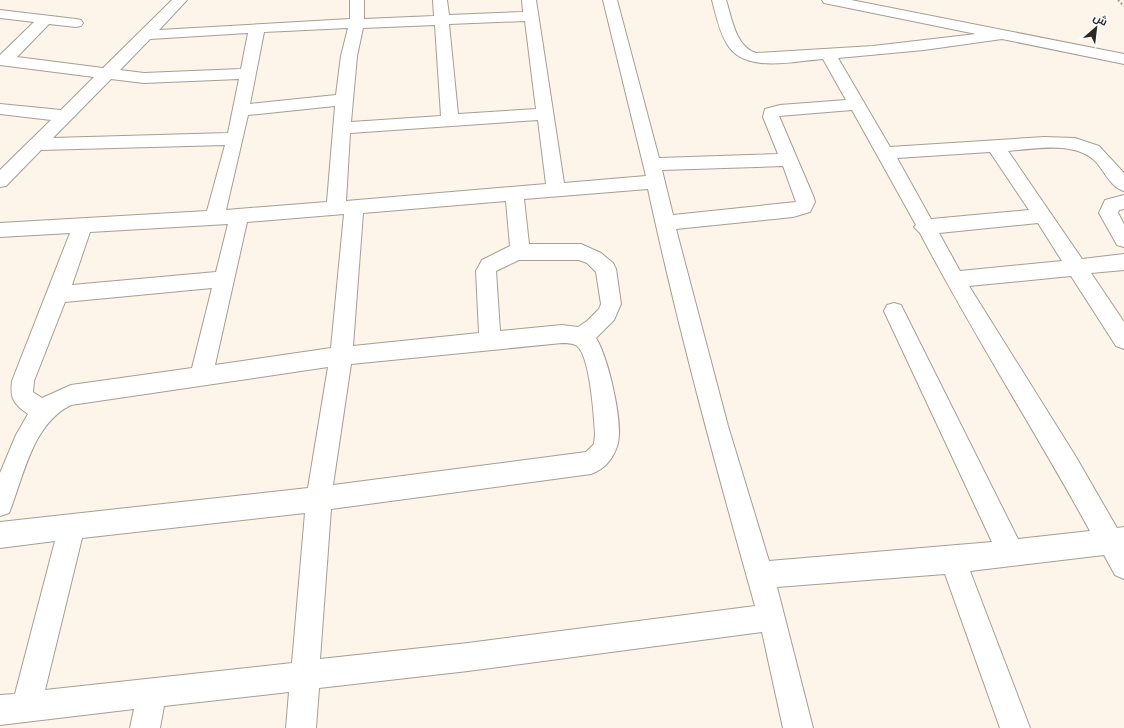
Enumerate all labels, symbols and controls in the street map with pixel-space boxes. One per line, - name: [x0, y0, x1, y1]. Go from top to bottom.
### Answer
- north arrow: [1076, 8, 1116, 48]
- text: ش: [1091, 10, 1110, 29]

